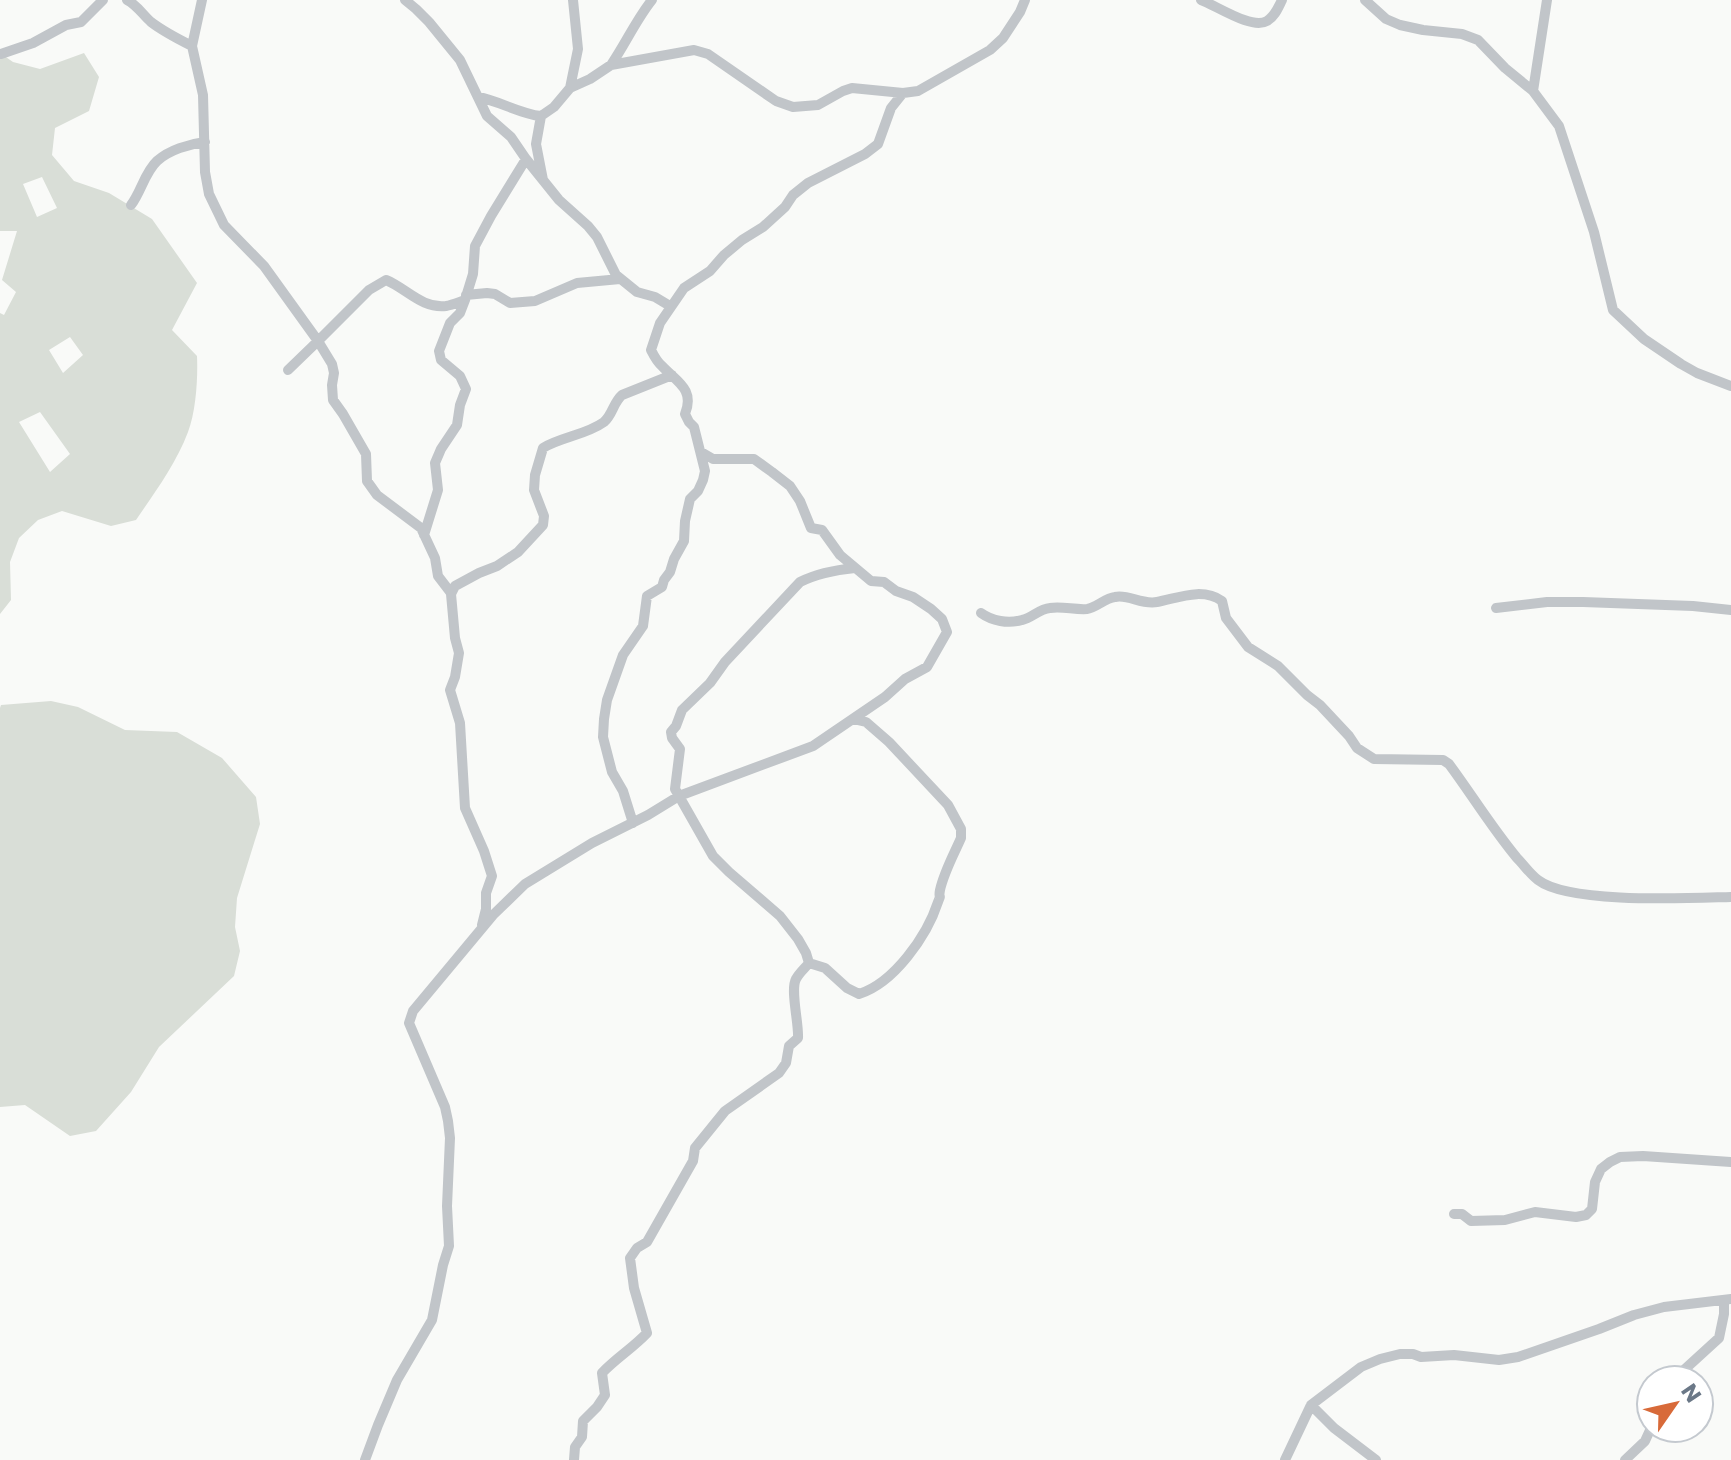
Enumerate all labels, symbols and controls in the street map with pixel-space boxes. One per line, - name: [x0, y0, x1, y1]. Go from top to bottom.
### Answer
- north arrow: [1635, 1364, 1715, 1444]
- text: N: [1674, 1378, 1709, 1409]

